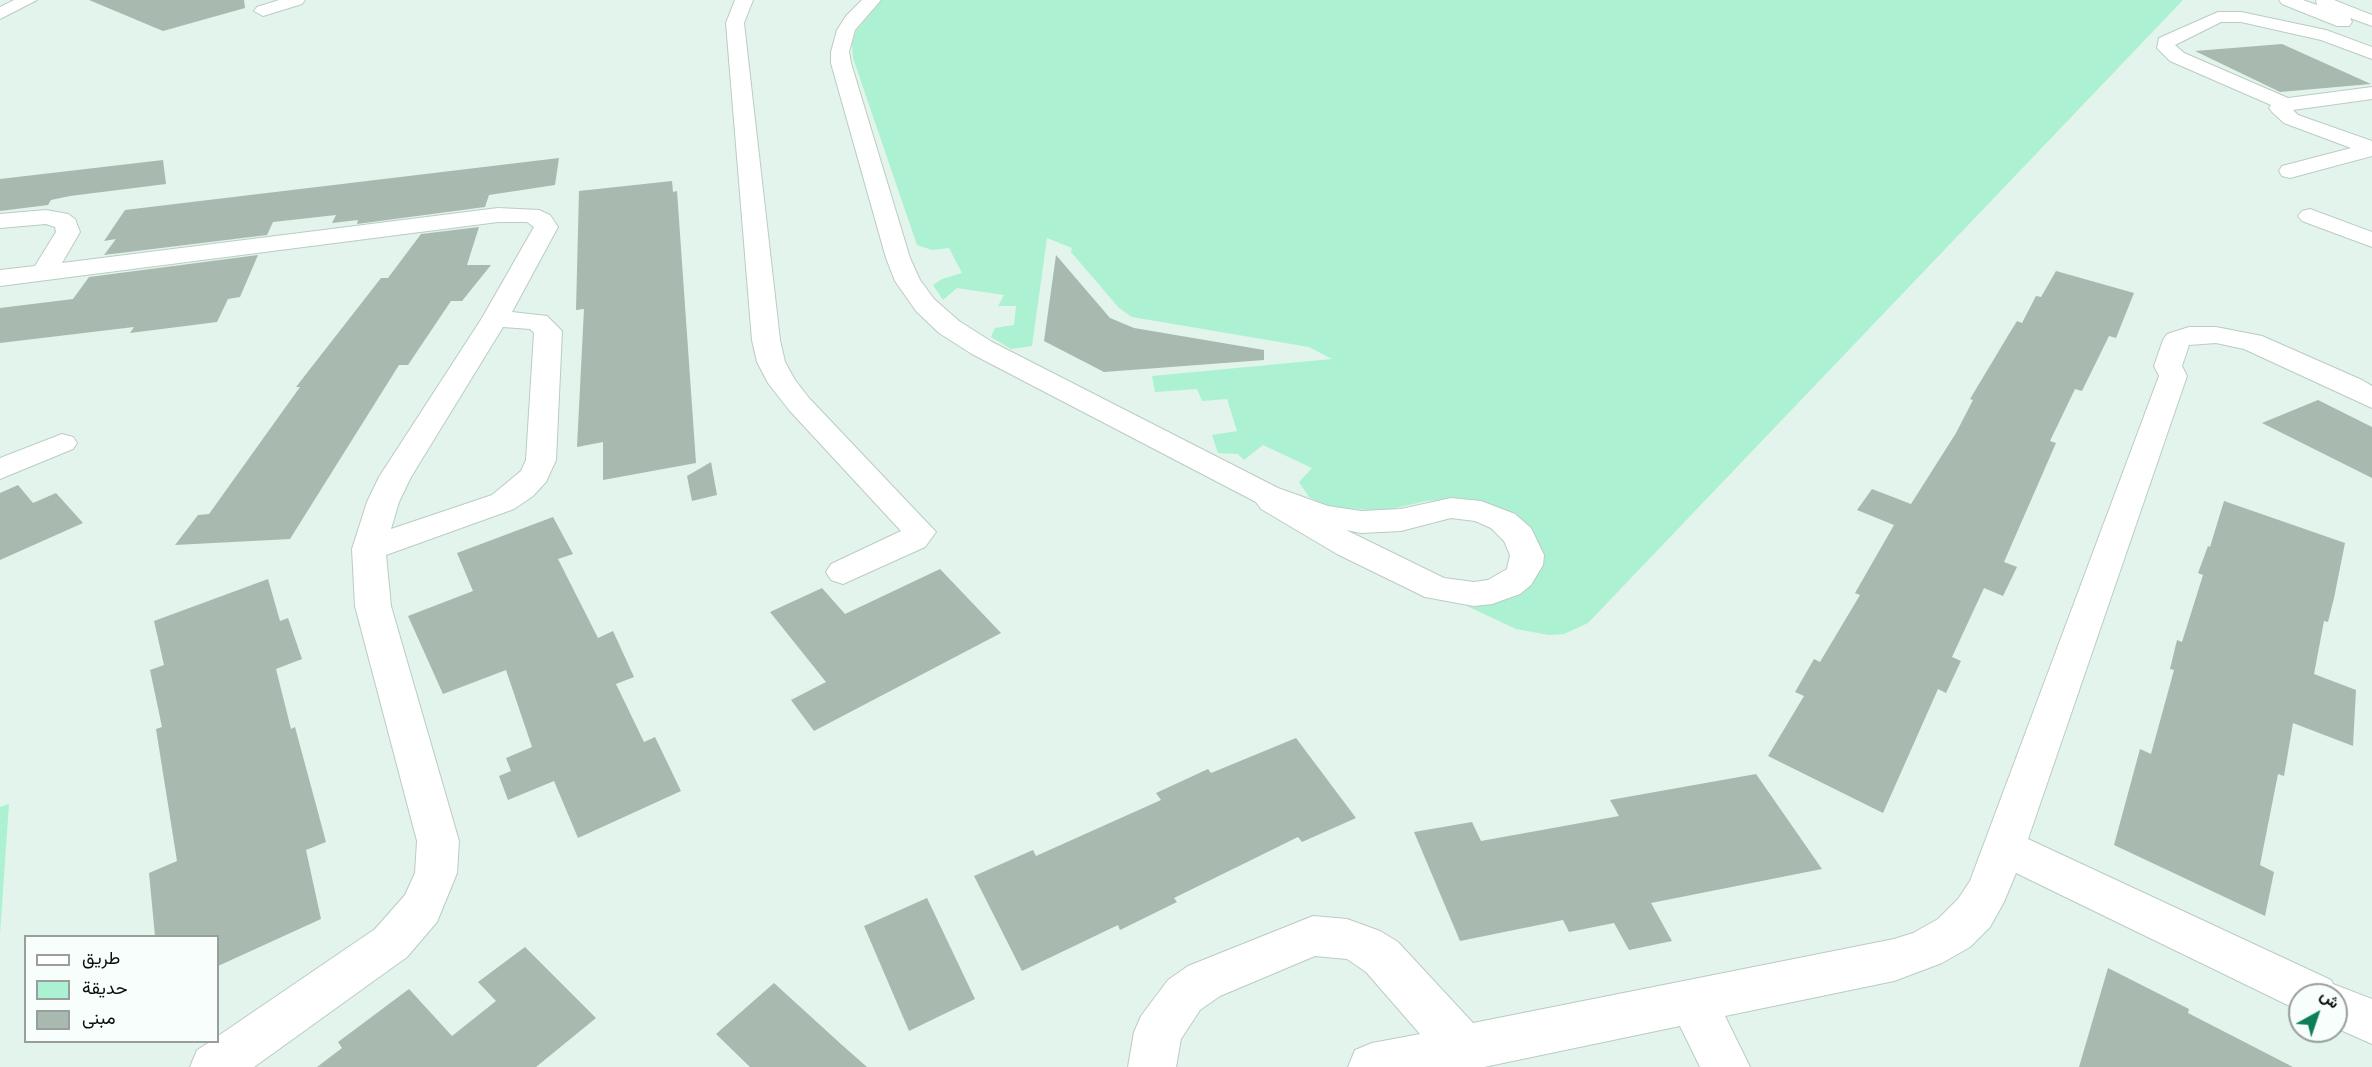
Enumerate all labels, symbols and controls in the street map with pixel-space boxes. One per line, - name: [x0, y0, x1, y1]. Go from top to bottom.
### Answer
- legend: [24, 935, 219, 1043]
- text: طريق: [82, 946, 120, 974]
- text: حديقة: [82, 976, 128, 1004]
- north arrow: [2288, 983, 2348, 1043]
- text: ش: [2313, 985, 2344, 1016]
- text: مبنى: [82, 1006, 116, 1034]

